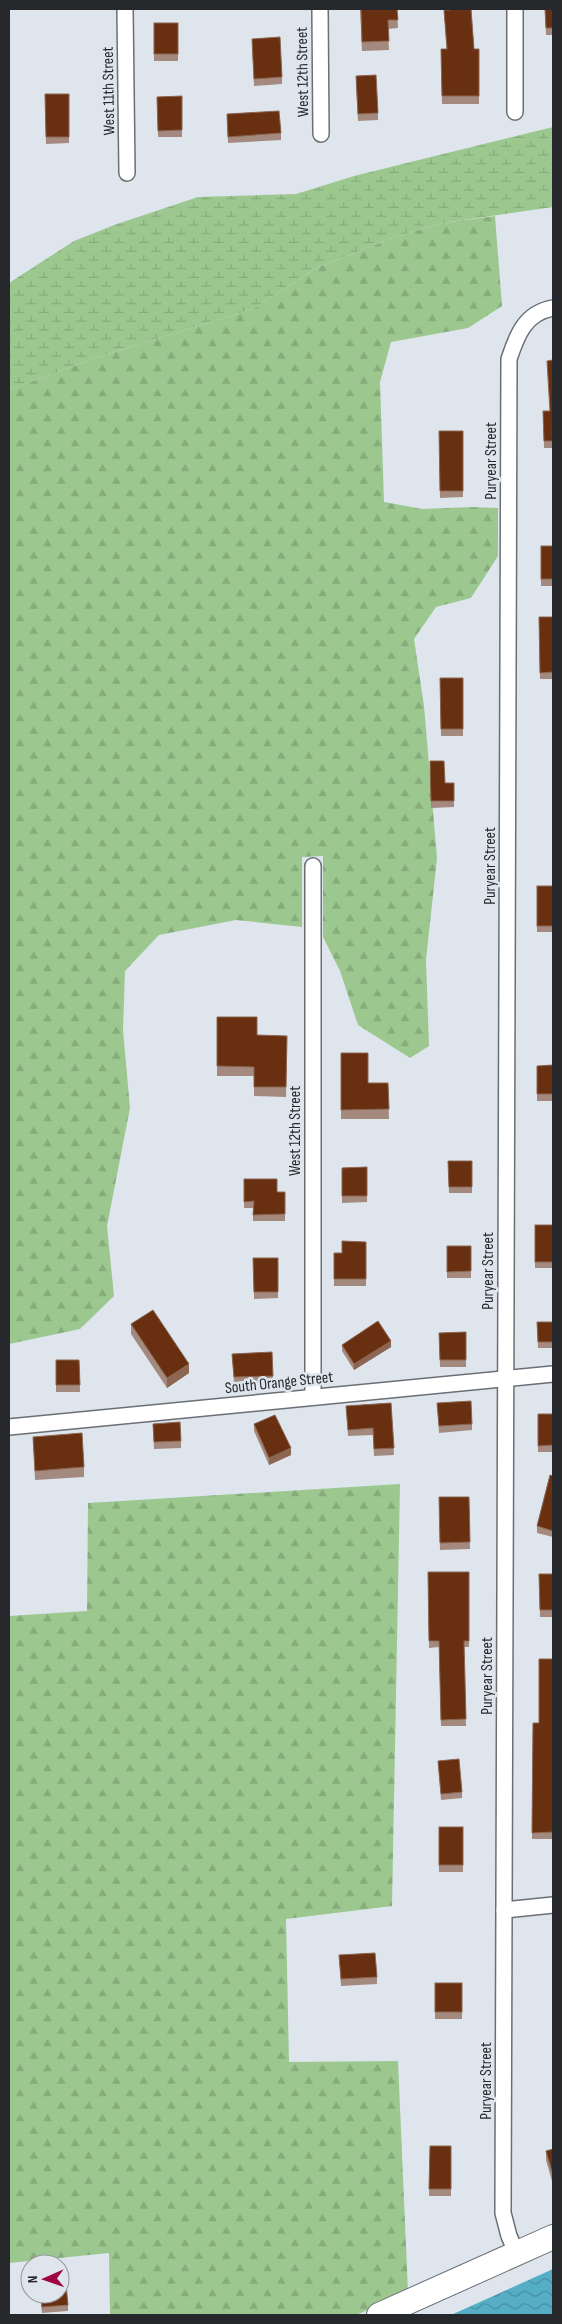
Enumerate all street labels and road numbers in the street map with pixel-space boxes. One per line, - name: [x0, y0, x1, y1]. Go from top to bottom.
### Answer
- street label: West 12th Street: [293, 27, 313, 117]
- street label: West 11th Street: [99, 46, 119, 136]
- street label: Puryear Street: [482, 422, 501, 500]
- street label: Puryear Street: [481, 827, 500, 905]
- street label: West 12th Street: [286, 1086, 305, 1176]
- street label: Puryear Street: [479, 1232, 498, 1310]
- street label: South Orange Street: [224, 1368, 334, 1398]
- street label: Puryear Street: [478, 1637, 497, 1715]
- street label: Puryear Street: [477, 2042, 496, 2120]

